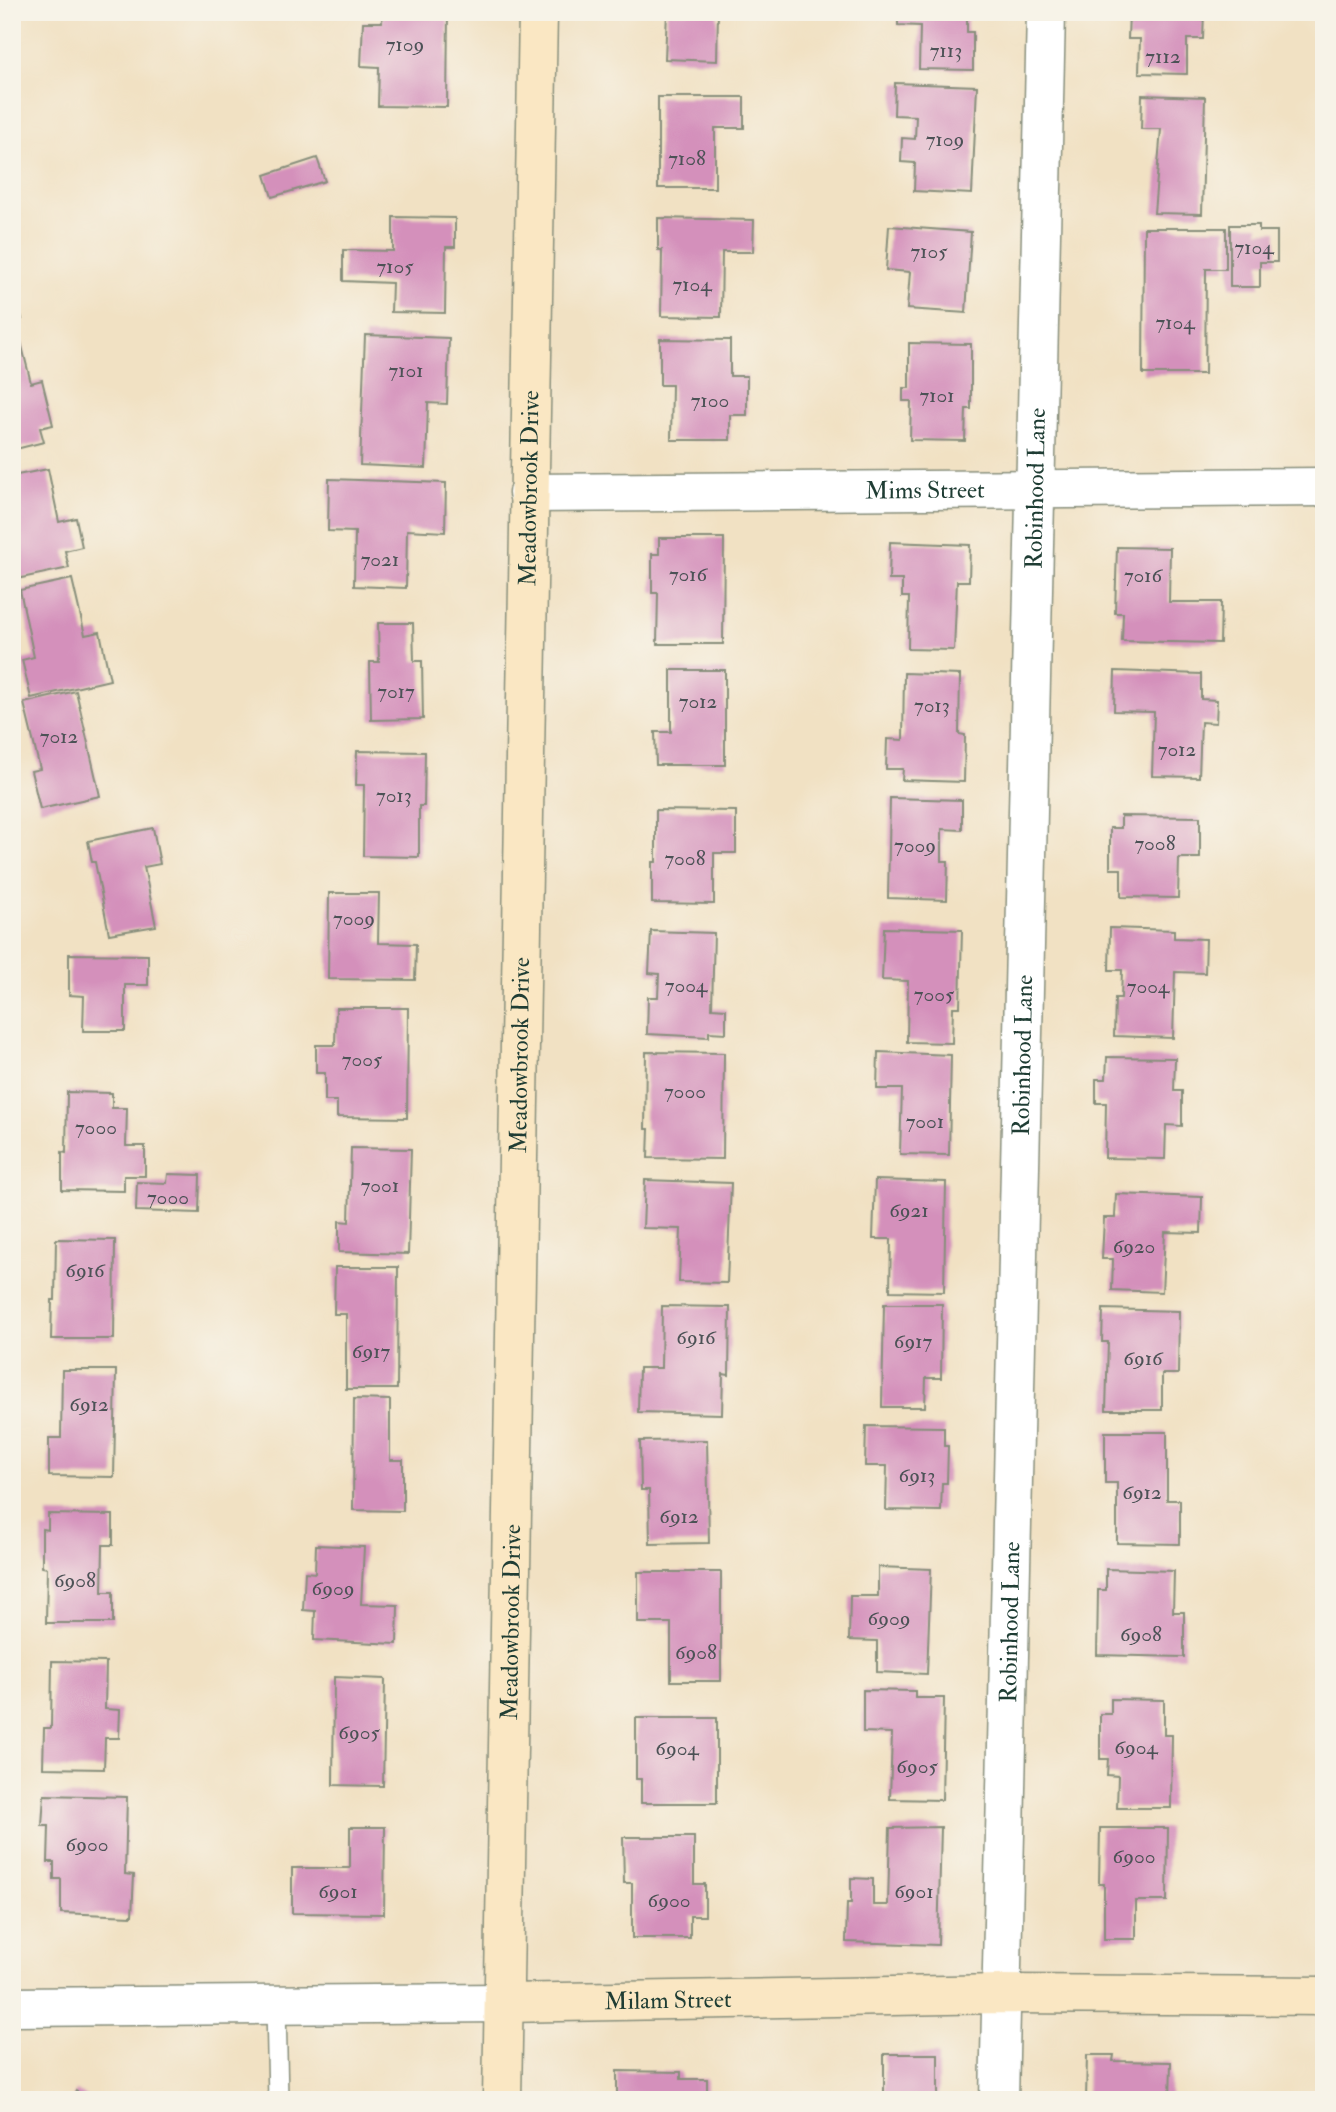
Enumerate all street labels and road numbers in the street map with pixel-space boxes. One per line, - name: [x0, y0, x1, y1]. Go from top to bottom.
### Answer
- street label: Meadowbrook Drive: [512, 390, 546, 586]
- street label: Robinhood Lane: [1018, 407, 1053, 569]
- street label: Mims Street: [865, 474, 985, 506]
- street label: Meadowbrook Drive: [503, 957, 537, 1153]
- street label: Robinhood Lane: [1005, 974, 1040, 1136]
- street label: Meadowbrook Drive: [494, 1524, 528, 1720]
- street label: Robinhood Lane: [992, 1541, 1027, 1703]
- street label: Milam Street: [604, 1983, 732, 2017]

